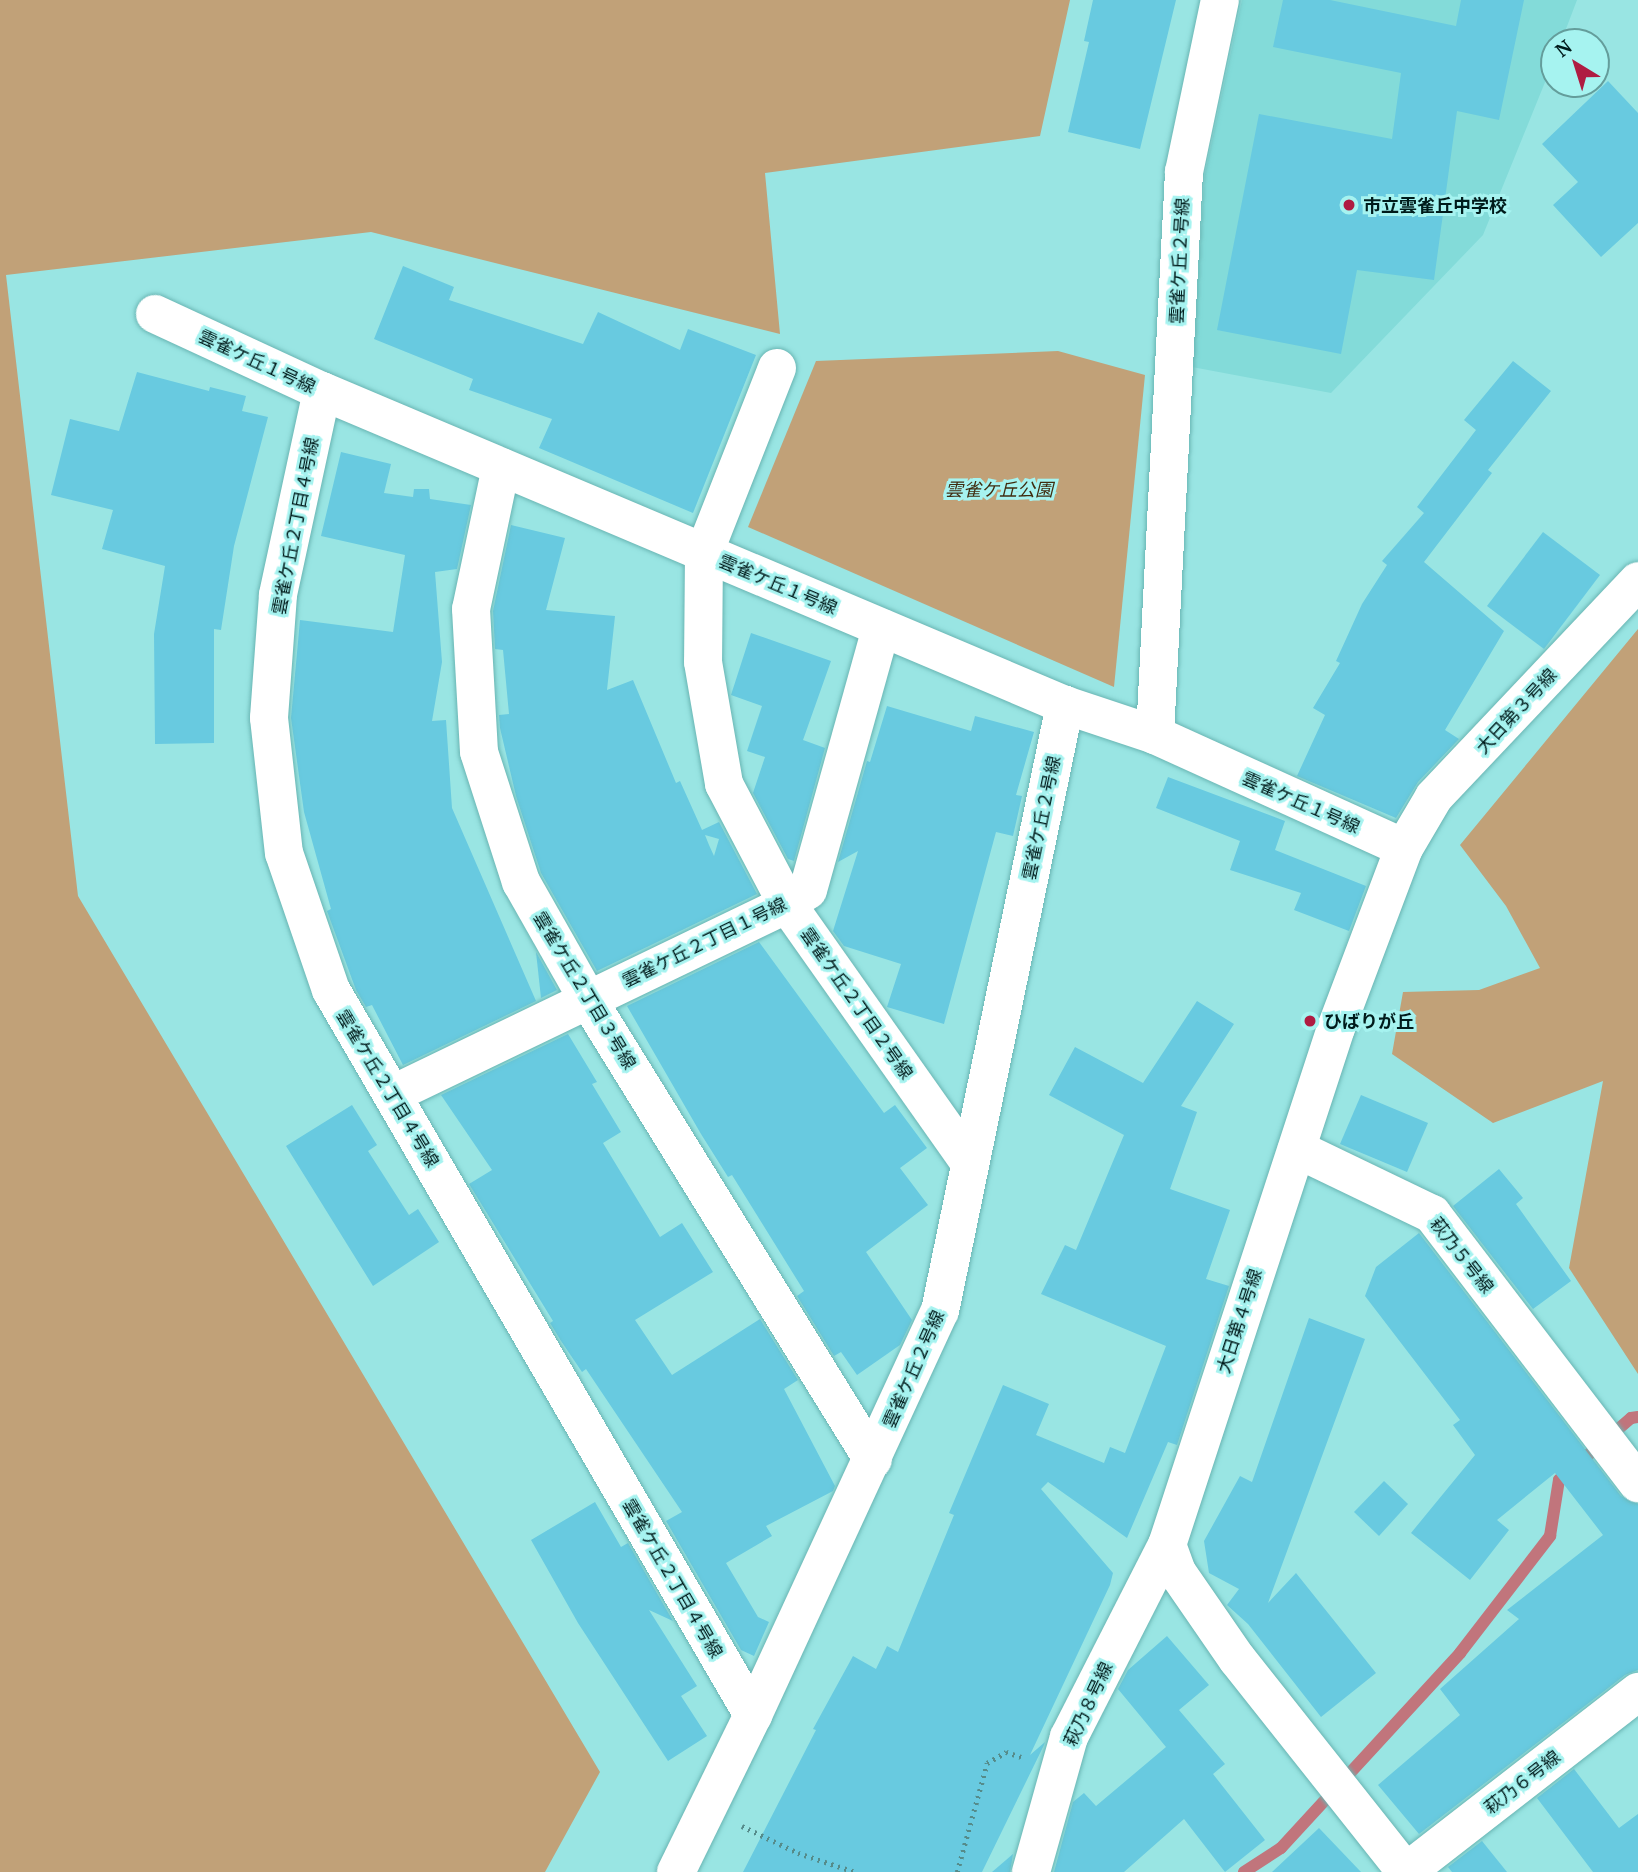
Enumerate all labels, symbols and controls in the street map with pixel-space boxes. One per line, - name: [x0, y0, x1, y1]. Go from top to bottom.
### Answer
- north arrow: [1540, 28, 1610, 98]
- text: N: [1550, 33, 1576, 62]
- place label: 市立雲雀丘中学校: [1363, 194, 1507, 216]
- marker: 市立雲雀丘中学校: [1341, 197, 1357, 213]
- street label: 雲雀ケ丘２号線: [1165, 198, 1193, 324]
- street label: 雲雀ケ丘１号線: [195, 325, 319, 397]
- street label: 雲雀ケ丘２丁目４号線: [267, 436, 323, 616]
- park label: 雲雀ケ丘公園: [945, 478, 1053, 500]
- street label: 雲雀ケ丘１号線: [716, 549, 840, 619]
- street label: 大日第３号線: [1471, 664, 1561, 758]
- street label: 雲雀ケ丘２号線: [1017, 754, 1065, 882]
- street label: 雲雀ケ丘１号線: [1239, 767, 1363, 837]
- street label: 雲雀ケ丘２丁目１号線: [618, 893, 790, 991]
- street label: 雲雀ケ丘２丁目３号線: [529, 907, 641, 1073]
- street label: 雲雀ケ丘２丁目２号線: [797, 923, 917, 1083]
- street label: 雲雀ケ丘２丁目４号線: [332, 1005, 444, 1171]
- place label: ひばりが丘: [1324, 1010, 1414, 1032]
- marker: ひばりが丘: [1302, 1013, 1318, 1029]
- street label: 萩乃５号線: [1426, 1213, 1498, 1297]
- street label: 大日第４号線: [1212, 1266, 1266, 1376]
- street label: 雲雀ケ丘２号線: [878, 1307, 948, 1431]
- street label: 雲雀ケ丘２丁目４号線: [619, 1495, 727, 1661]
- street label: 萩乃８号線: [1059, 1659, 1117, 1749]
- street label: 萩乃６号線: [1480, 1746, 1564, 1818]

